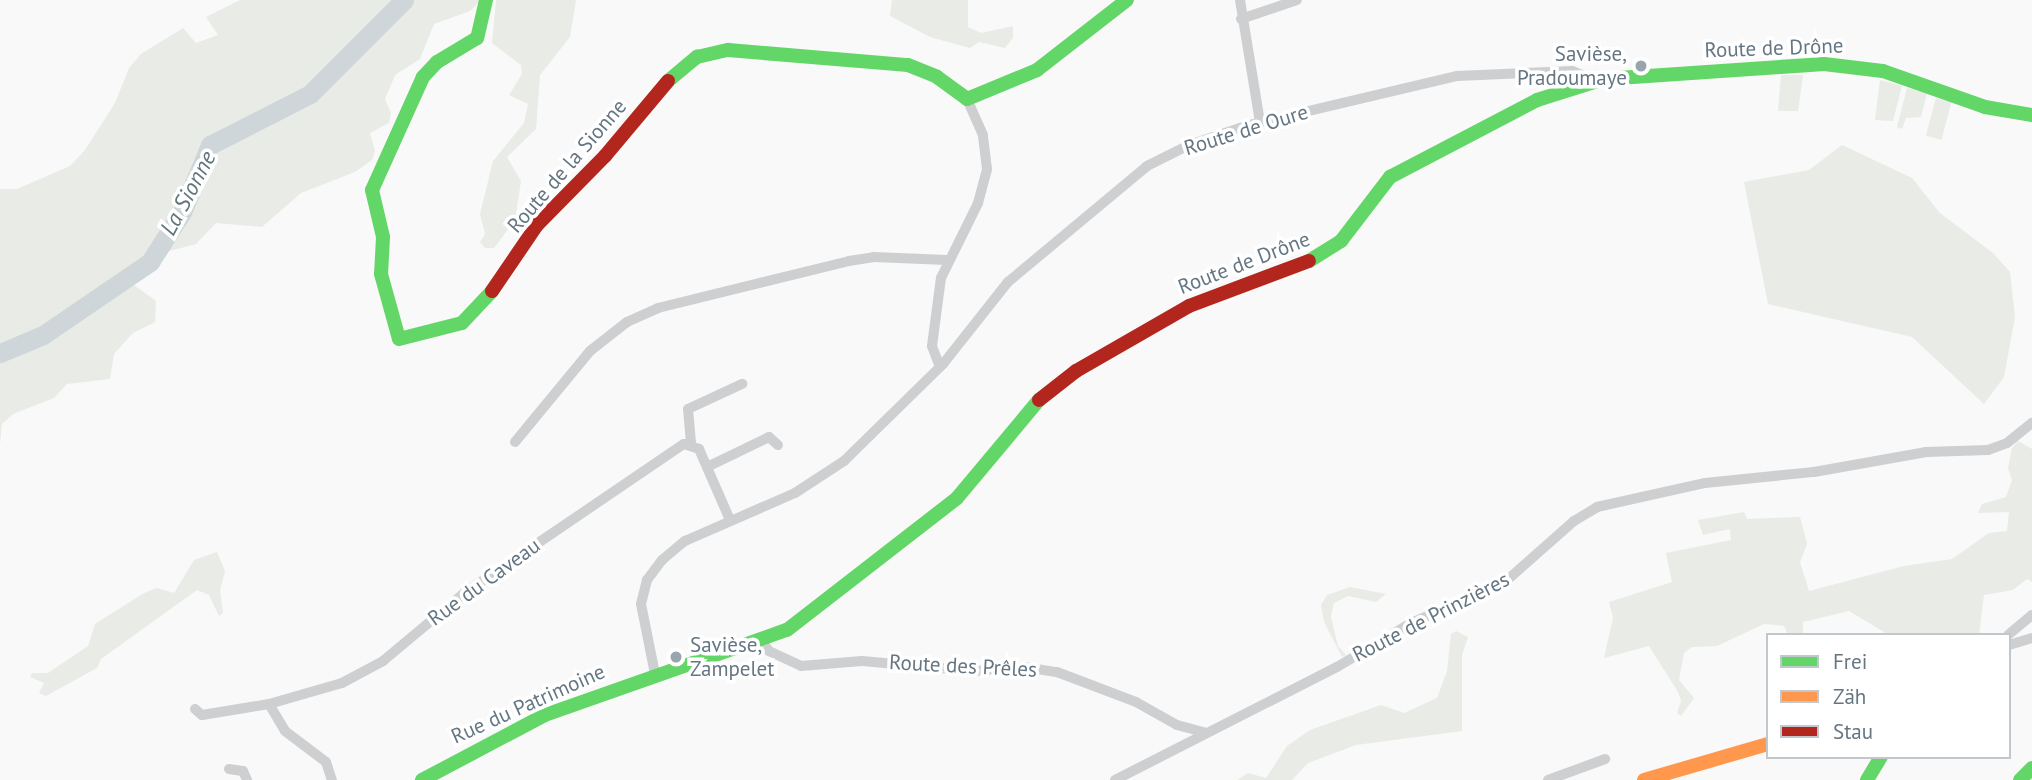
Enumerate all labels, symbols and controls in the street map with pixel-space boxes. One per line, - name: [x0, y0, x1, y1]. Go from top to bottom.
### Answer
- street label: Route de Drône: [1704, 33, 1844, 63]
- place label: Savièse, Pradoumaye: [1517, 41, 1627, 91]
- marker: Savièse, Pradoumaye: [1633, 58, 1649, 74]
- street label: Route de la Sionne: [502, 94, 632, 238]
- street label: Route de Oure: [1181, 99, 1311, 161]
- water label: La Sionne: [154, 146, 222, 240]
- street label: Route de Drône: [1175, 226, 1313, 300]
- street label: Rue du Caveau: [423, 533, 545, 631]
- street label: Route de Prinzières: [1348, 567, 1514, 667]
- place label: Savièse, Zampelet: [690, 632, 774, 682]
- legend: [1766, 633, 2011, 759]
- text: Frei: [1833, 648, 1867, 675]
- marker: Savièse, Zampelet: [668, 649, 684, 665]
- street label: Route des Prêles: [888, 650, 1038, 682]
- street label: Rue du Patrimoine: [447, 659, 609, 749]
- text: Zäh: [1833, 683, 1866, 710]
- text: Stau: [1833, 718, 1873, 745]

